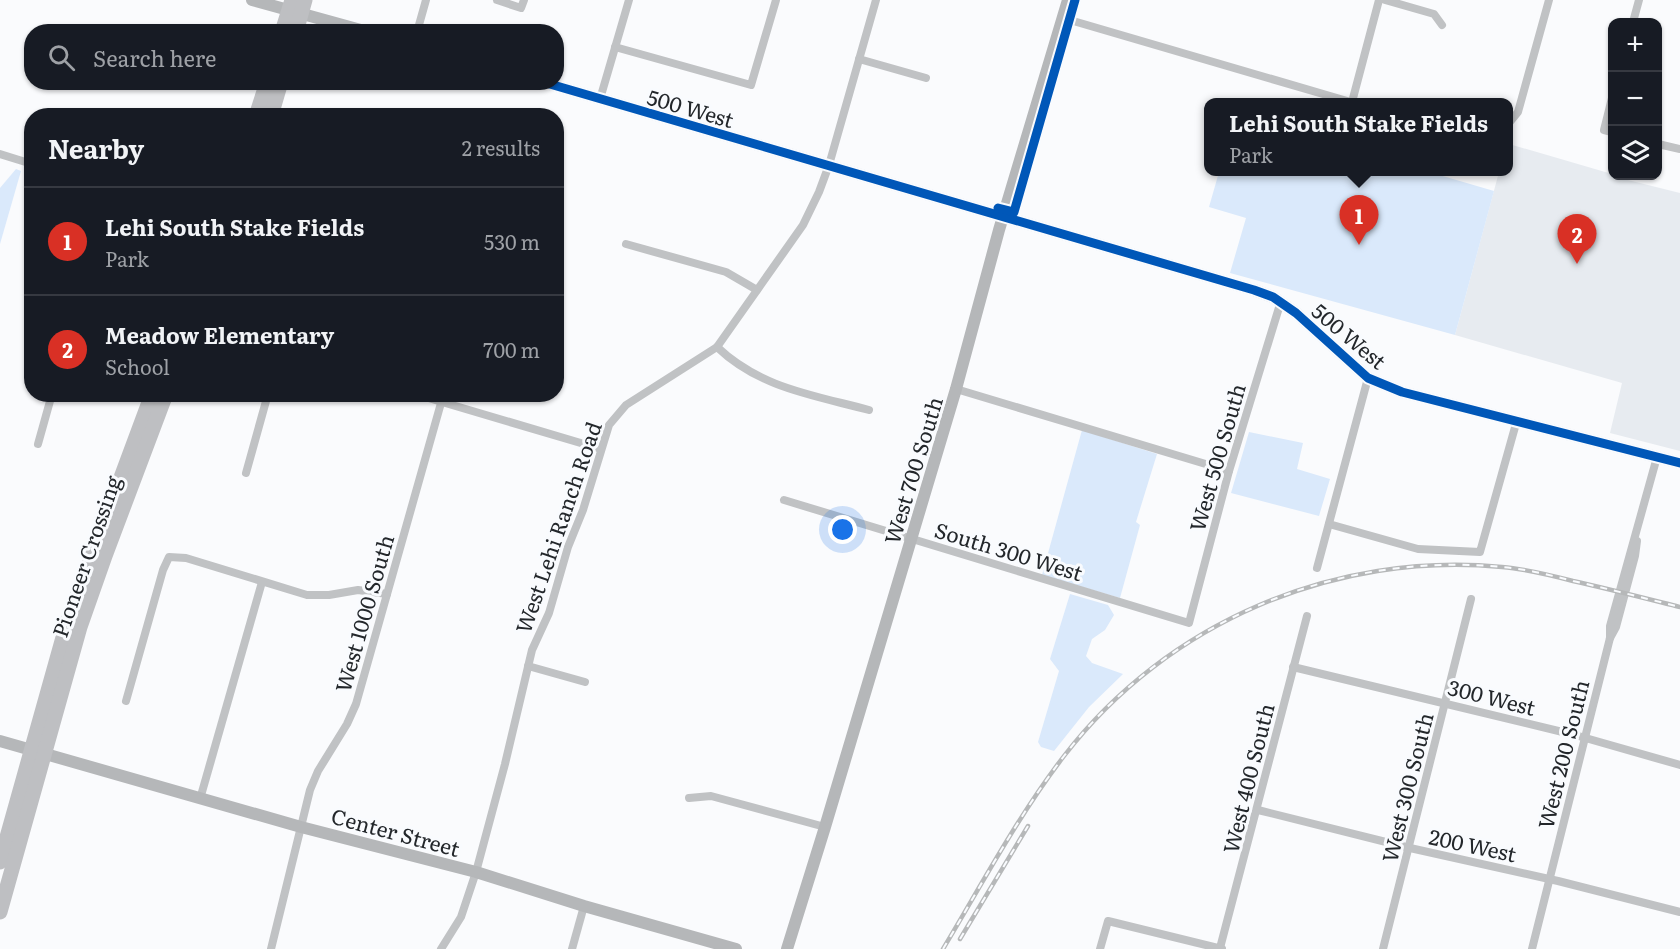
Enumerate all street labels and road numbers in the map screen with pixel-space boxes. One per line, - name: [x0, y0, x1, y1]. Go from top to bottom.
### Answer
- street label: 500 West: [644, 80, 738, 134]
- street label: 500 West: [1306, 295, 1394, 376]
- street label: West 500 South: [1180, 379, 1252, 535]
- street label: West 700 South: [875, 392, 949, 547]
- street label: West Lehi Ranch Road: [506, 417, 608, 637]
- street label: Pioneer Crossing: [43, 471, 127, 641]
- street label: South 300 West: [931, 513, 1087, 587]
- street label: West 1000 South: [326, 530, 400, 695]
- street label: 300 West: [1445, 670, 1540, 722]
- street label: West 200 South: [1529, 676, 1596, 832]
- street label: West 400 South: [1213, 700, 1281, 856]
- street label: West 300 South: [1372, 709, 1440, 865]
- street label: Center Street: [328, 799, 464, 863]
- street label: 200 West: [1426, 820, 1520, 868]

